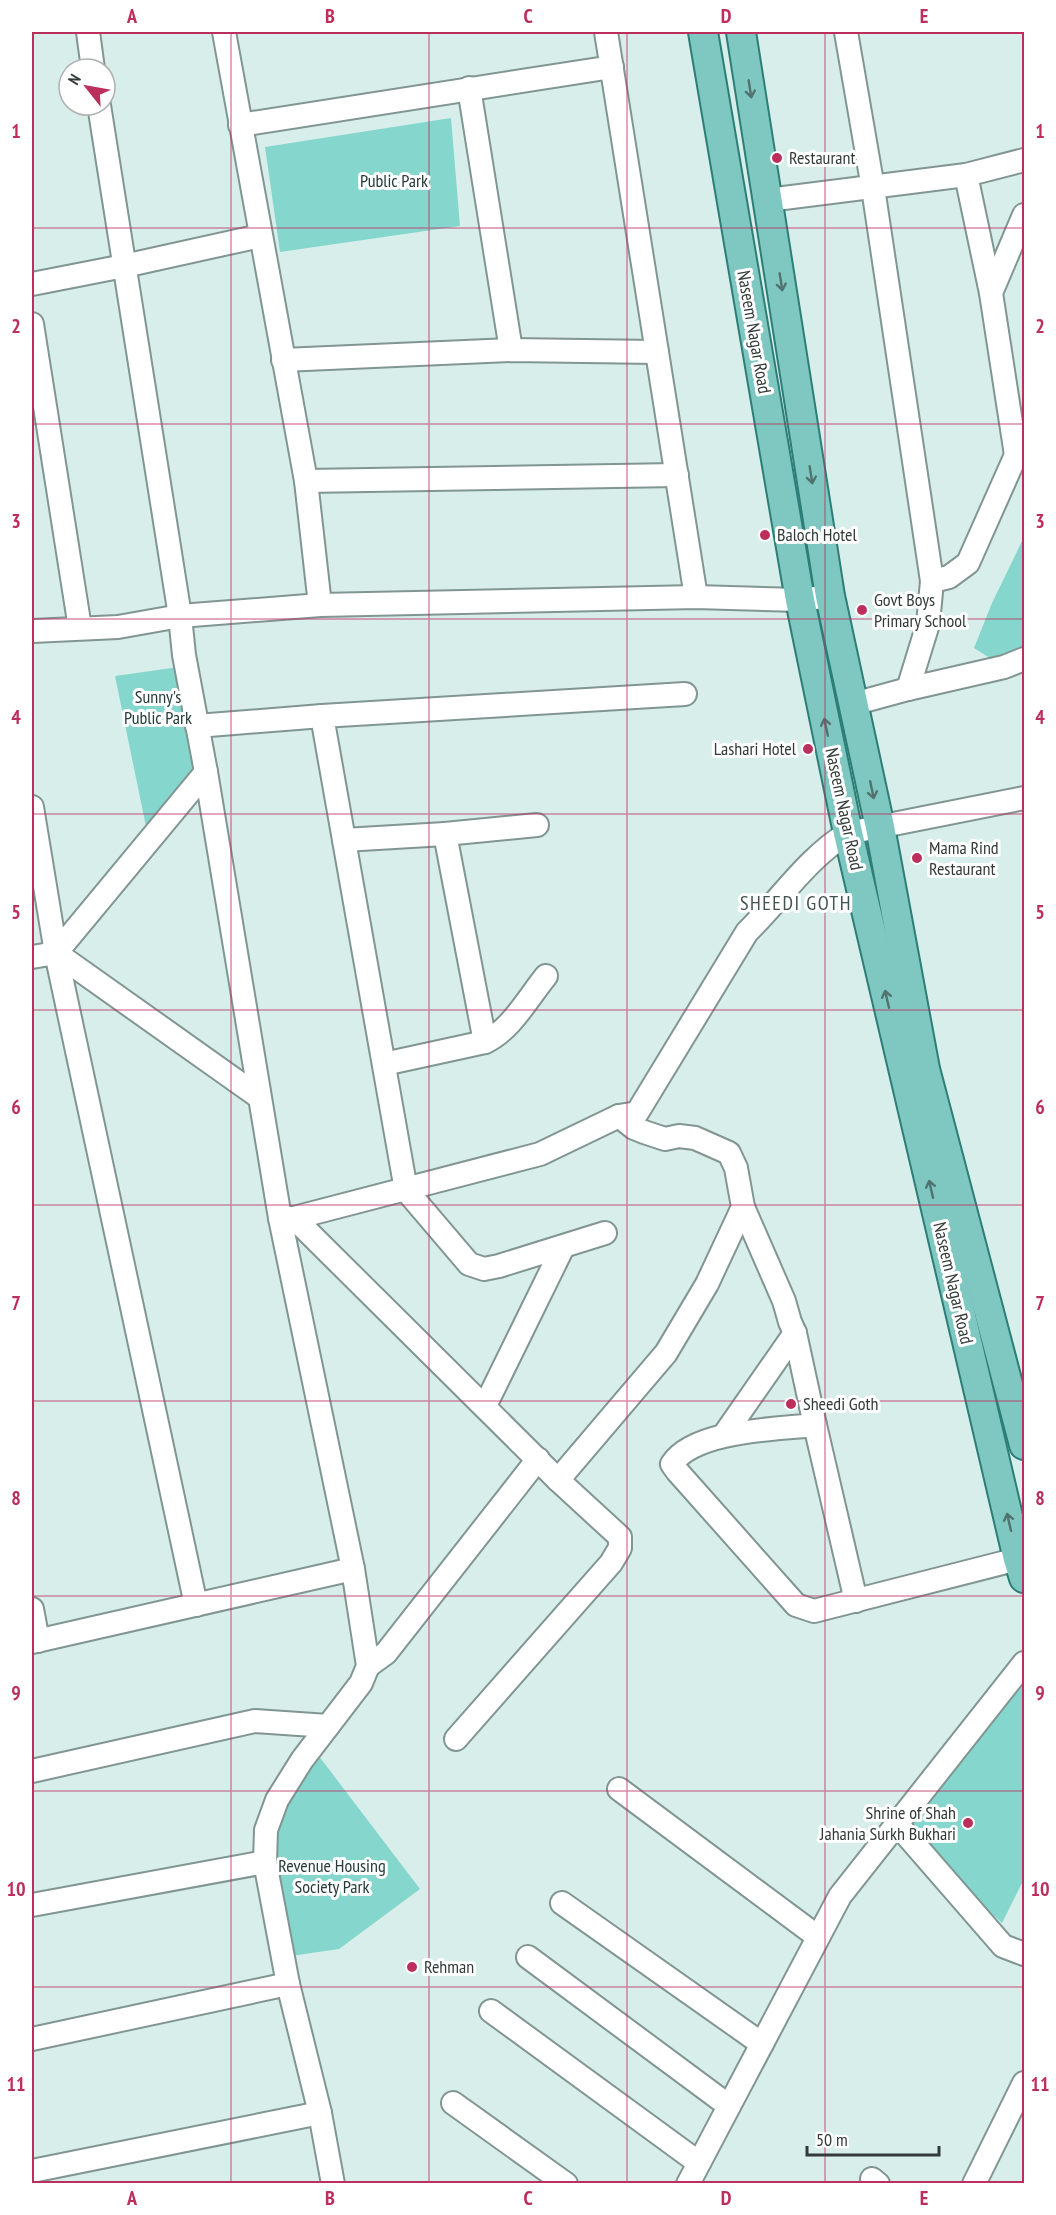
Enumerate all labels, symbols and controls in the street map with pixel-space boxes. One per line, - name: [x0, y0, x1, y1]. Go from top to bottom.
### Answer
- text: A: [126, 3, 138, 29]
- text: B: [325, 3, 335, 29]
- text: C: [523, 3, 533, 29]
- text: D: [721, 3, 732, 29]
- text: E: [920, 3, 928, 29]
- north arrow: [57, 57, 117, 117]
- text: N: [63, 70, 85, 88]
- one-way arrow: [745, 79, 756, 99]
- text: 1: [11, 118, 21, 144]
- text: 1: [1035, 118, 1045, 144]
- place label: Restaurant: [789, 146, 855, 169]
- marker: Restaurant: [770, 151, 784, 165]
- park label: Public Park: [360, 169, 428, 192]
- street label: Naseem Nagar Road: [732, 269, 777, 395]
- one-way arrow: [776, 272, 787, 291]
- text: 2: [11, 313, 21, 339]
- text: 2: [1035, 313, 1045, 339]
- one-way arrow: [806, 464, 817, 484]
- text: 3: [11, 508, 21, 534]
- text: 3: [1035, 508, 1045, 534]
- place label: Baloch Hotel: [777, 523, 857, 546]
- marker: Baloch Hotel: [758, 528, 772, 542]
- place label: Govt Boys Primary School: [874, 588, 967, 632]
- marker: Govt Boys Primary School: [855, 603, 869, 617]
- park label: Sunny's Public Park: [124, 685, 192, 729]
- text: 4: [11, 704, 21, 730]
- text: 4: [1035, 704, 1045, 730]
- one-way arrow: [820, 718, 831, 737]
- place label: Lashari Hotel: [714, 737, 797, 760]
- marker: Lashari Hotel: [801, 742, 815, 756]
- street label: Naseem Nagar Road: [820, 746, 869, 872]
- one-way arrow: [866, 780, 878, 799]
- place label: Mama Rind Restaurant: [929, 836, 999, 880]
- marker: Mama Rind Restaurant: [910, 851, 924, 865]
- district label: SHEEDI GOTH: [740, 890, 852, 916]
- text: 5: [11, 899, 21, 925]
- text: 5: [1035, 899, 1045, 925]
- one-way arrow: [881, 990, 892, 1009]
- text: 6: [11, 1094, 21, 1120]
- text: 6: [1035, 1094, 1045, 1120]
- one-way arrow: [925, 1180, 937, 1199]
- street label: Naseem Nagar Road: [928, 1220, 979, 1346]
- text: 7: [11, 1290, 21, 1316]
- text: 7: [1035, 1290, 1045, 1316]
- place label: Sheedi Goth: [803, 1392, 878, 1415]
- marker: Sheedi Goth: [784, 1397, 798, 1411]
- text: 8: [11, 1485, 21, 1511]
- text: 8: [1035, 1485, 1045, 1511]
- one-way arrow: [1003, 1513, 1014, 1532]
- text: 9: [11, 1680, 21, 1706]
- text: 9: [1035, 1680, 1045, 1706]
- place label: Shrine of Shah Jahania Surkh Bukhari: [819, 1801, 956, 1845]
- marker: Shrine of Shah Jahania Surkh Bukhari: [961, 1816, 975, 1830]
- park label: Revenue Housing Society Park: [278, 1854, 386, 1898]
- text: 10: [6, 1876, 26, 1902]
- text: 10: [1030, 1876, 1050, 1902]
- place label: Rehman: [424, 1955, 474, 1978]
- marker: Rehman: [405, 1960, 419, 1974]
- text: 11: [6, 2071, 26, 2097]
- text: 11: [1030, 2071, 1050, 2097]
- scale bar: [807, 2119, 939, 2157]
- text: 50 m: [816, 2128, 848, 2151]
- text: A: [126, 2185, 138, 2211]
- text: B: [325, 2185, 335, 2211]
- text: C: [523, 2185, 533, 2211]
- text: D: [721, 2185, 732, 2211]
- text: E: [920, 2185, 928, 2211]

